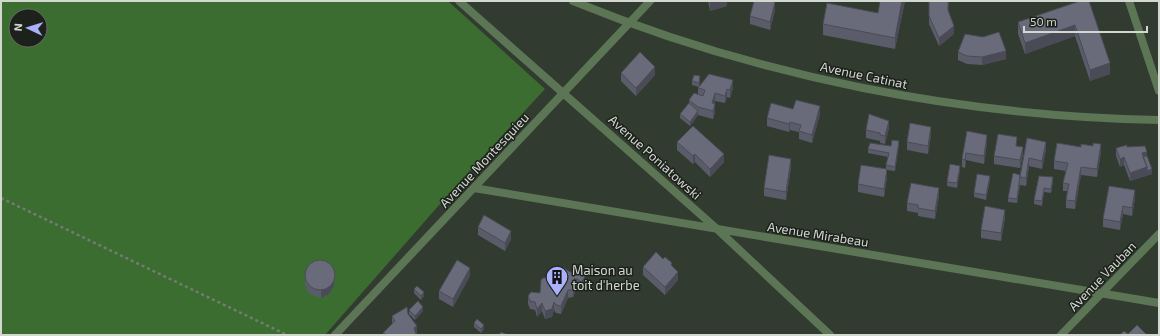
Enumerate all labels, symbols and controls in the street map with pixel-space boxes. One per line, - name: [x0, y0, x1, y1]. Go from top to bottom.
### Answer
- north arrow: [8, 8, 48, 48]
- scale bar: [1024, 8, 1147, 34]
- text: 50 m: [1030, 14, 1057, 28]
- text: N: [11, 23, 24, 32]
- street label: Avenue Catinat: [819, 58, 909, 92]
- street label: Avenue Montesquieu: [436, 109, 532, 211]
- street label: Avenue Poniatowski: [605, 111, 705, 203]
- street label: Avenue Mirabeau: [766, 218, 870, 250]
- street label: Avenue Vauban: [1065, 238, 1139, 314]
- place label: Maison au toit d'herbe: [572, 262, 640, 293]
- building icon: Maison au toit d'herbe: [544, 264, 570, 297]

